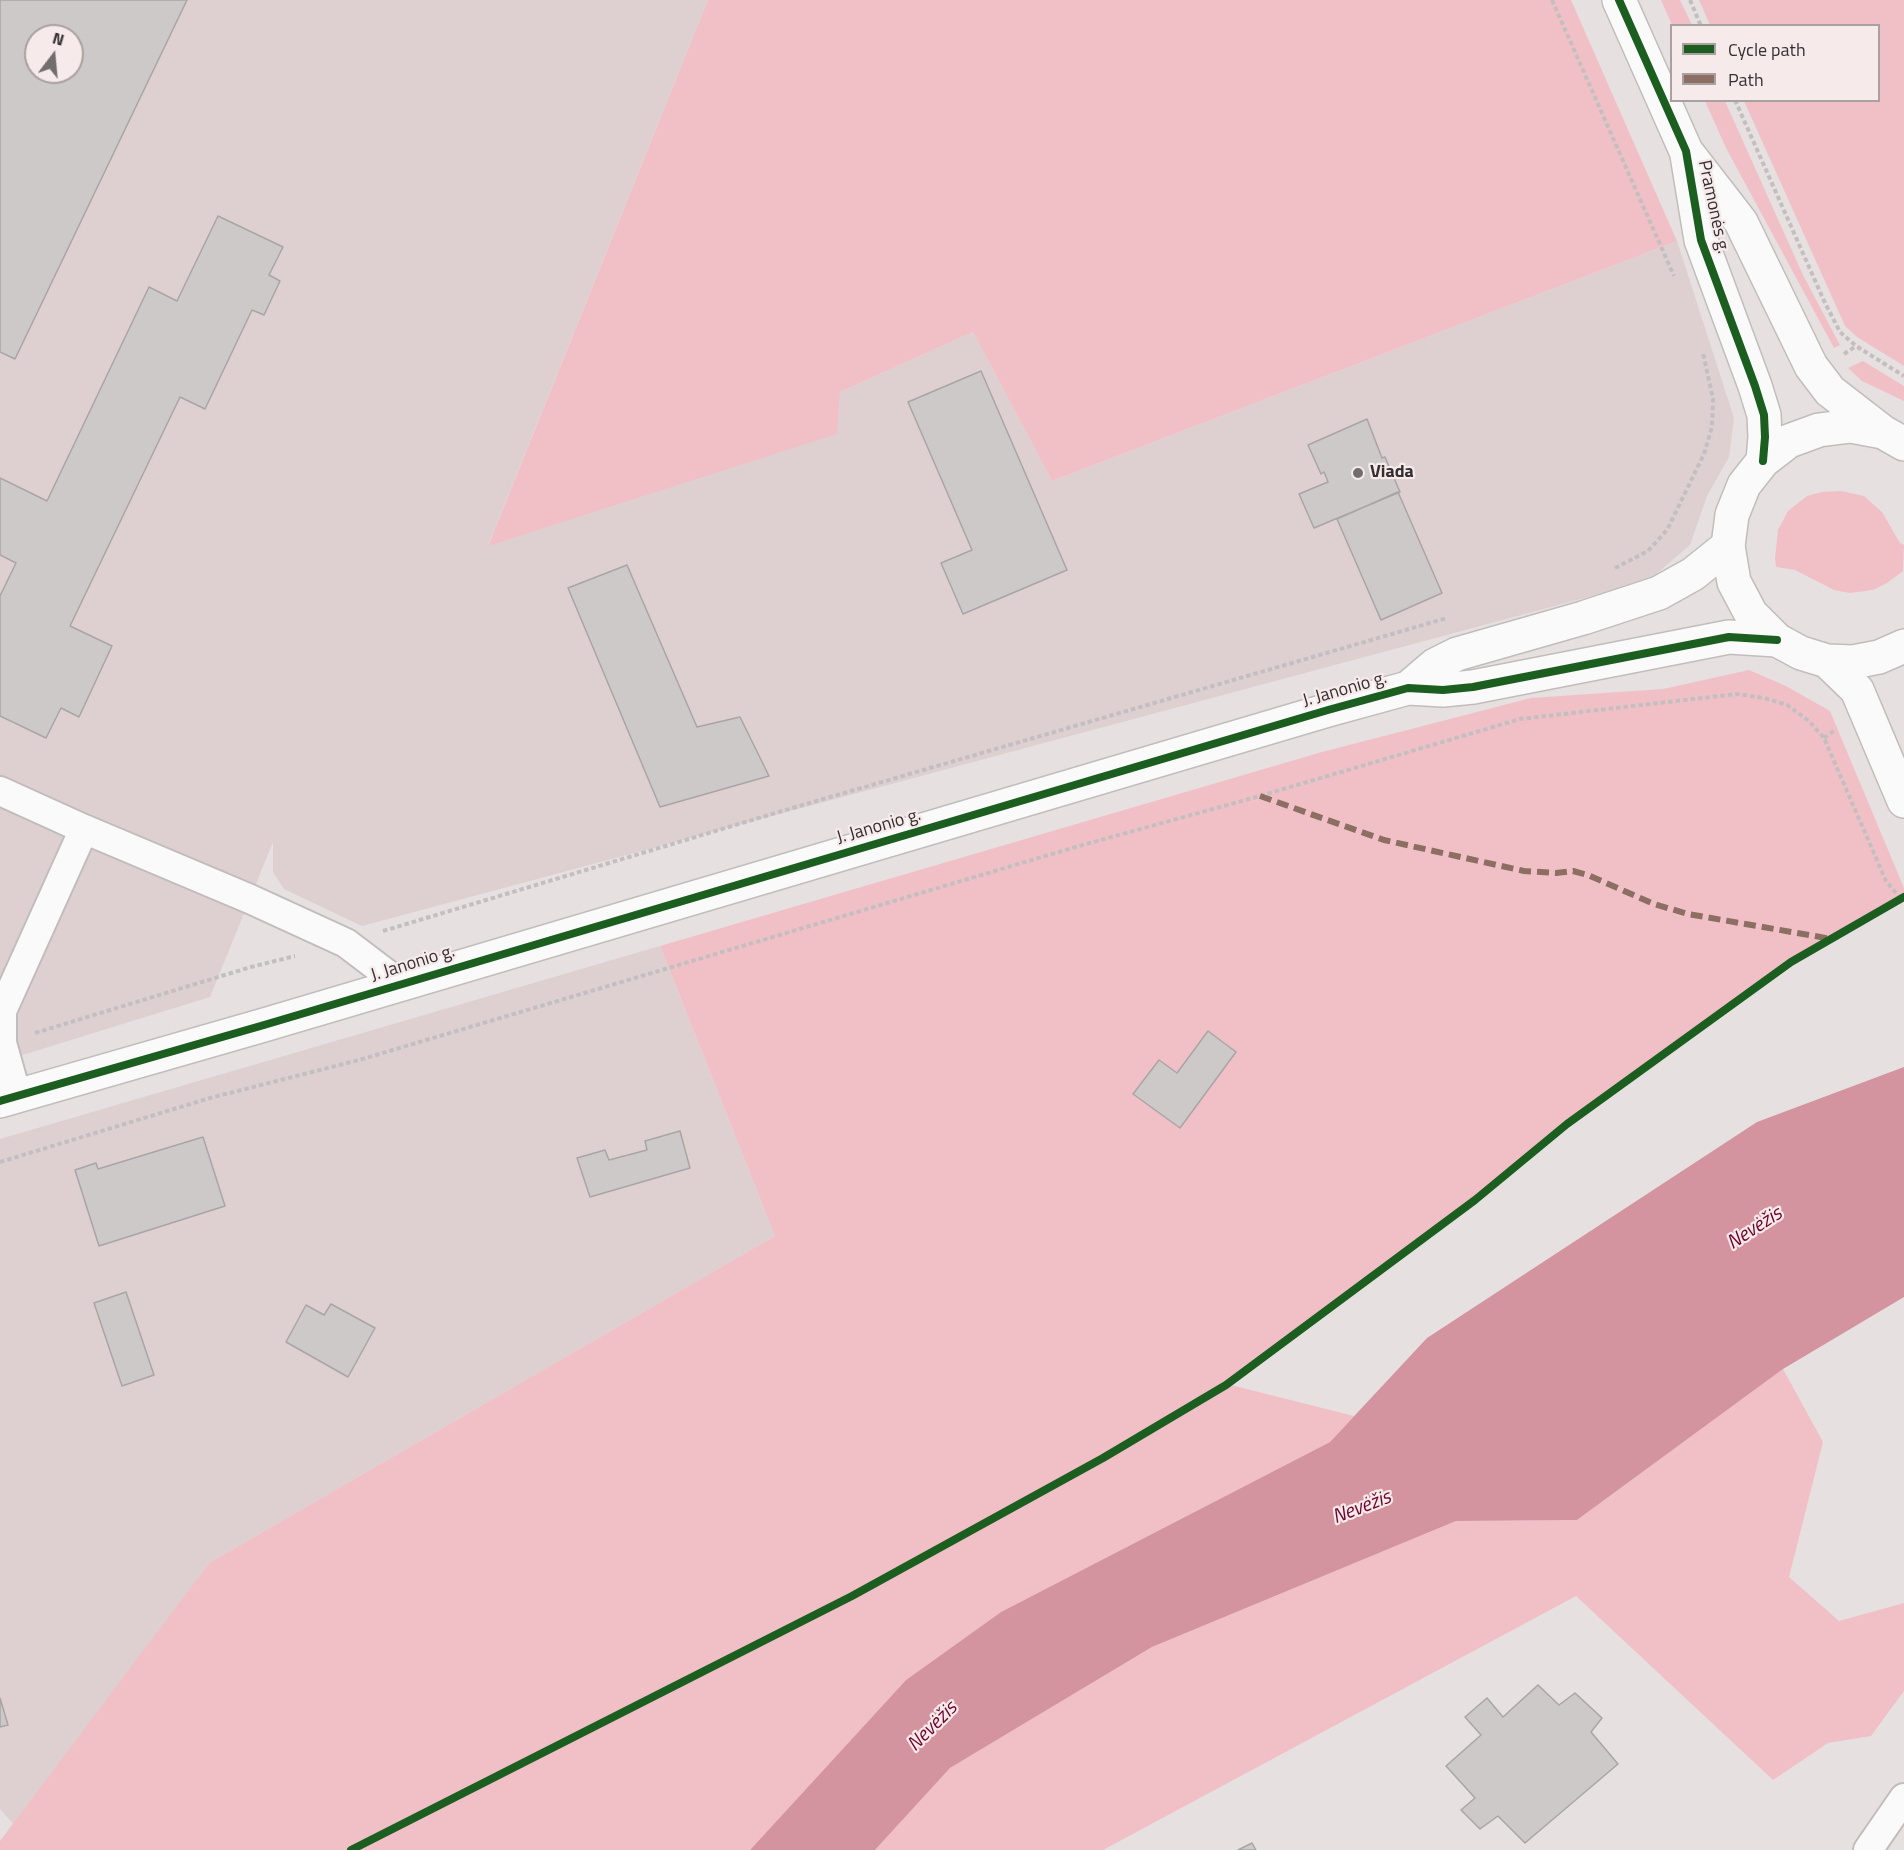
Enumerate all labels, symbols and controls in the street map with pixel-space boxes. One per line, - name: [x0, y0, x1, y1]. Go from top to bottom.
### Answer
- north arrow: [24, 24, 84, 84]
- legend: [1670, 24, 1880, 102]
- text: N: [50, 26, 67, 52]
- text: Cycle path: [1728, 36, 1806, 63]
- text: Path: [1728, 66, 1764, 93]
- street label: Pramonės g.: [1693, 158, 1733, 256]
- place label: Viada: [1370, 462, 1414, 484]
- marker: Viada: [1351, 466, 1365, 480]
- street label: J. Janonio g.: [1300, 668, 1390, 712]
- street label: J. Janonio g.: [834, 805, 924, 849]
- street label: J. Janonio g.: [368, 941, 458, 987]
- water label: Nevėžis: [1723, 1202, 1787, 1256]
- water label: Nevėžis: [1329, 1486, 1395, 1530]
- water label: Nevėžis: [903, 1697, 963, 1757]

